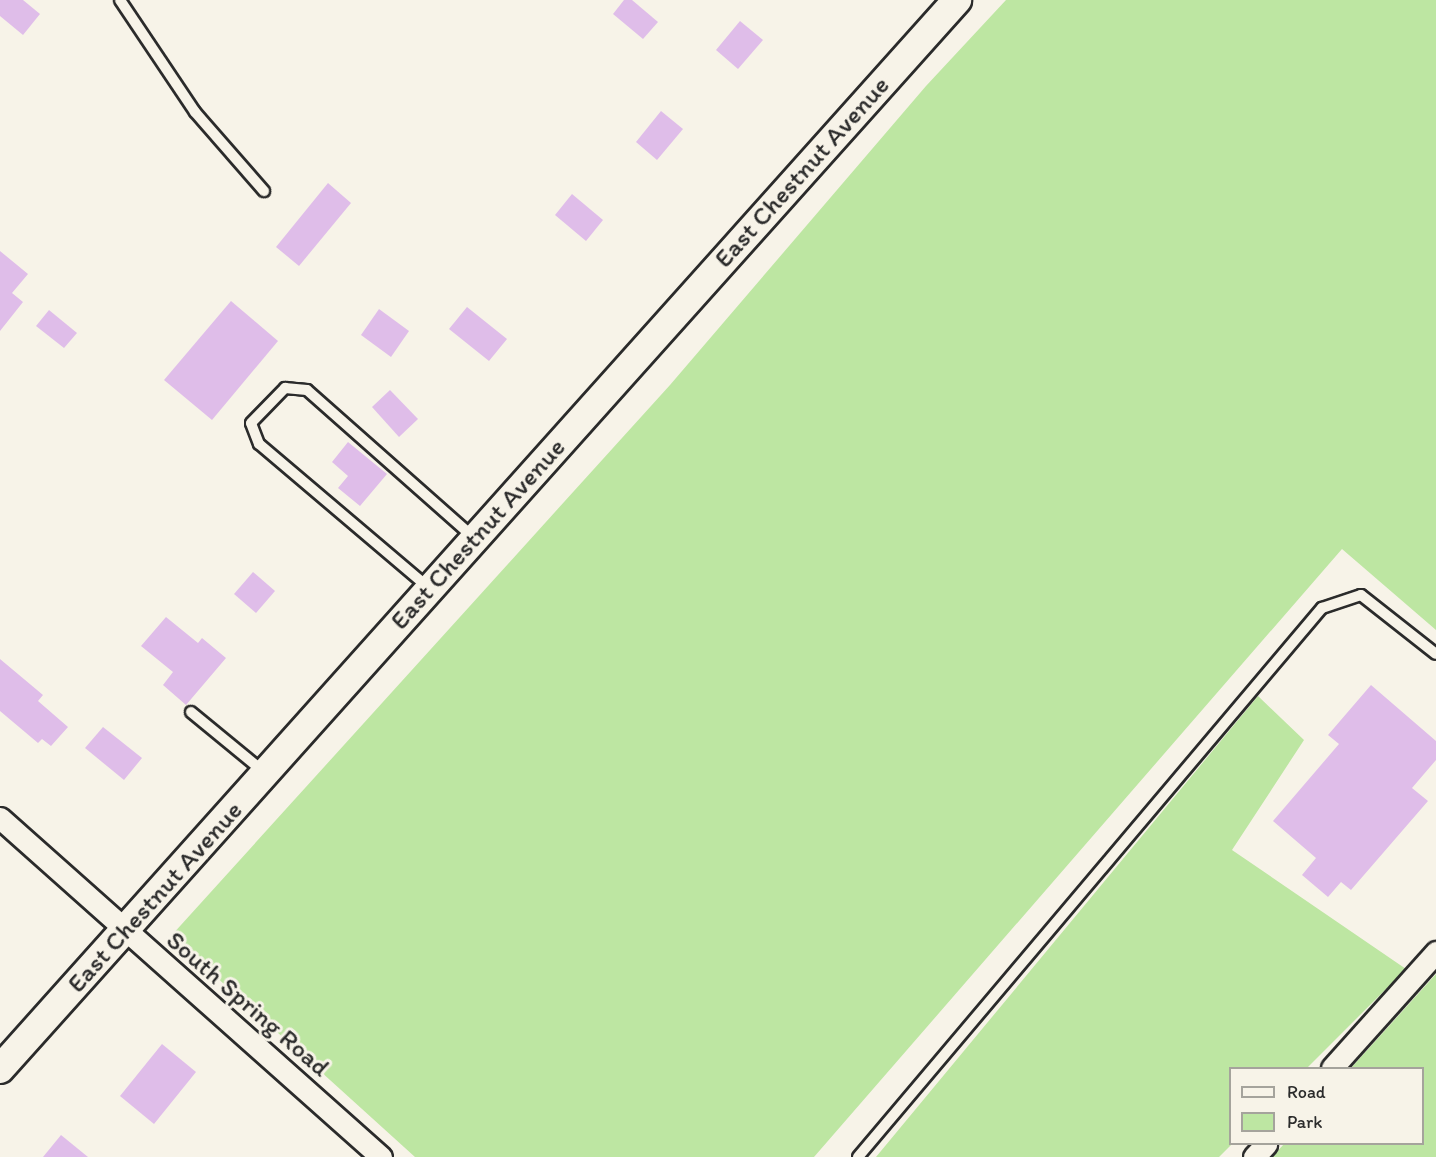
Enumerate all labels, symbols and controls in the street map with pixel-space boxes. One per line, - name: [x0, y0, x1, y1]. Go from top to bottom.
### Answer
- street label: East Chestnut Avenue: [708, 70, 896, 274]
- street label: East Chestnut Avenue: [384, 432, 572, 636]
- street label: East Chestnut Avenue: [61, 795, 249, 999]
- street label: South Spring Road: [160, 925, 336, 1083]
- legend: [1229, 1067, 1424, 1145]
- text: Road: [1287, 1081, 1326, 1103]
- text: Park: [1287, 1111, 1322, 1133]

